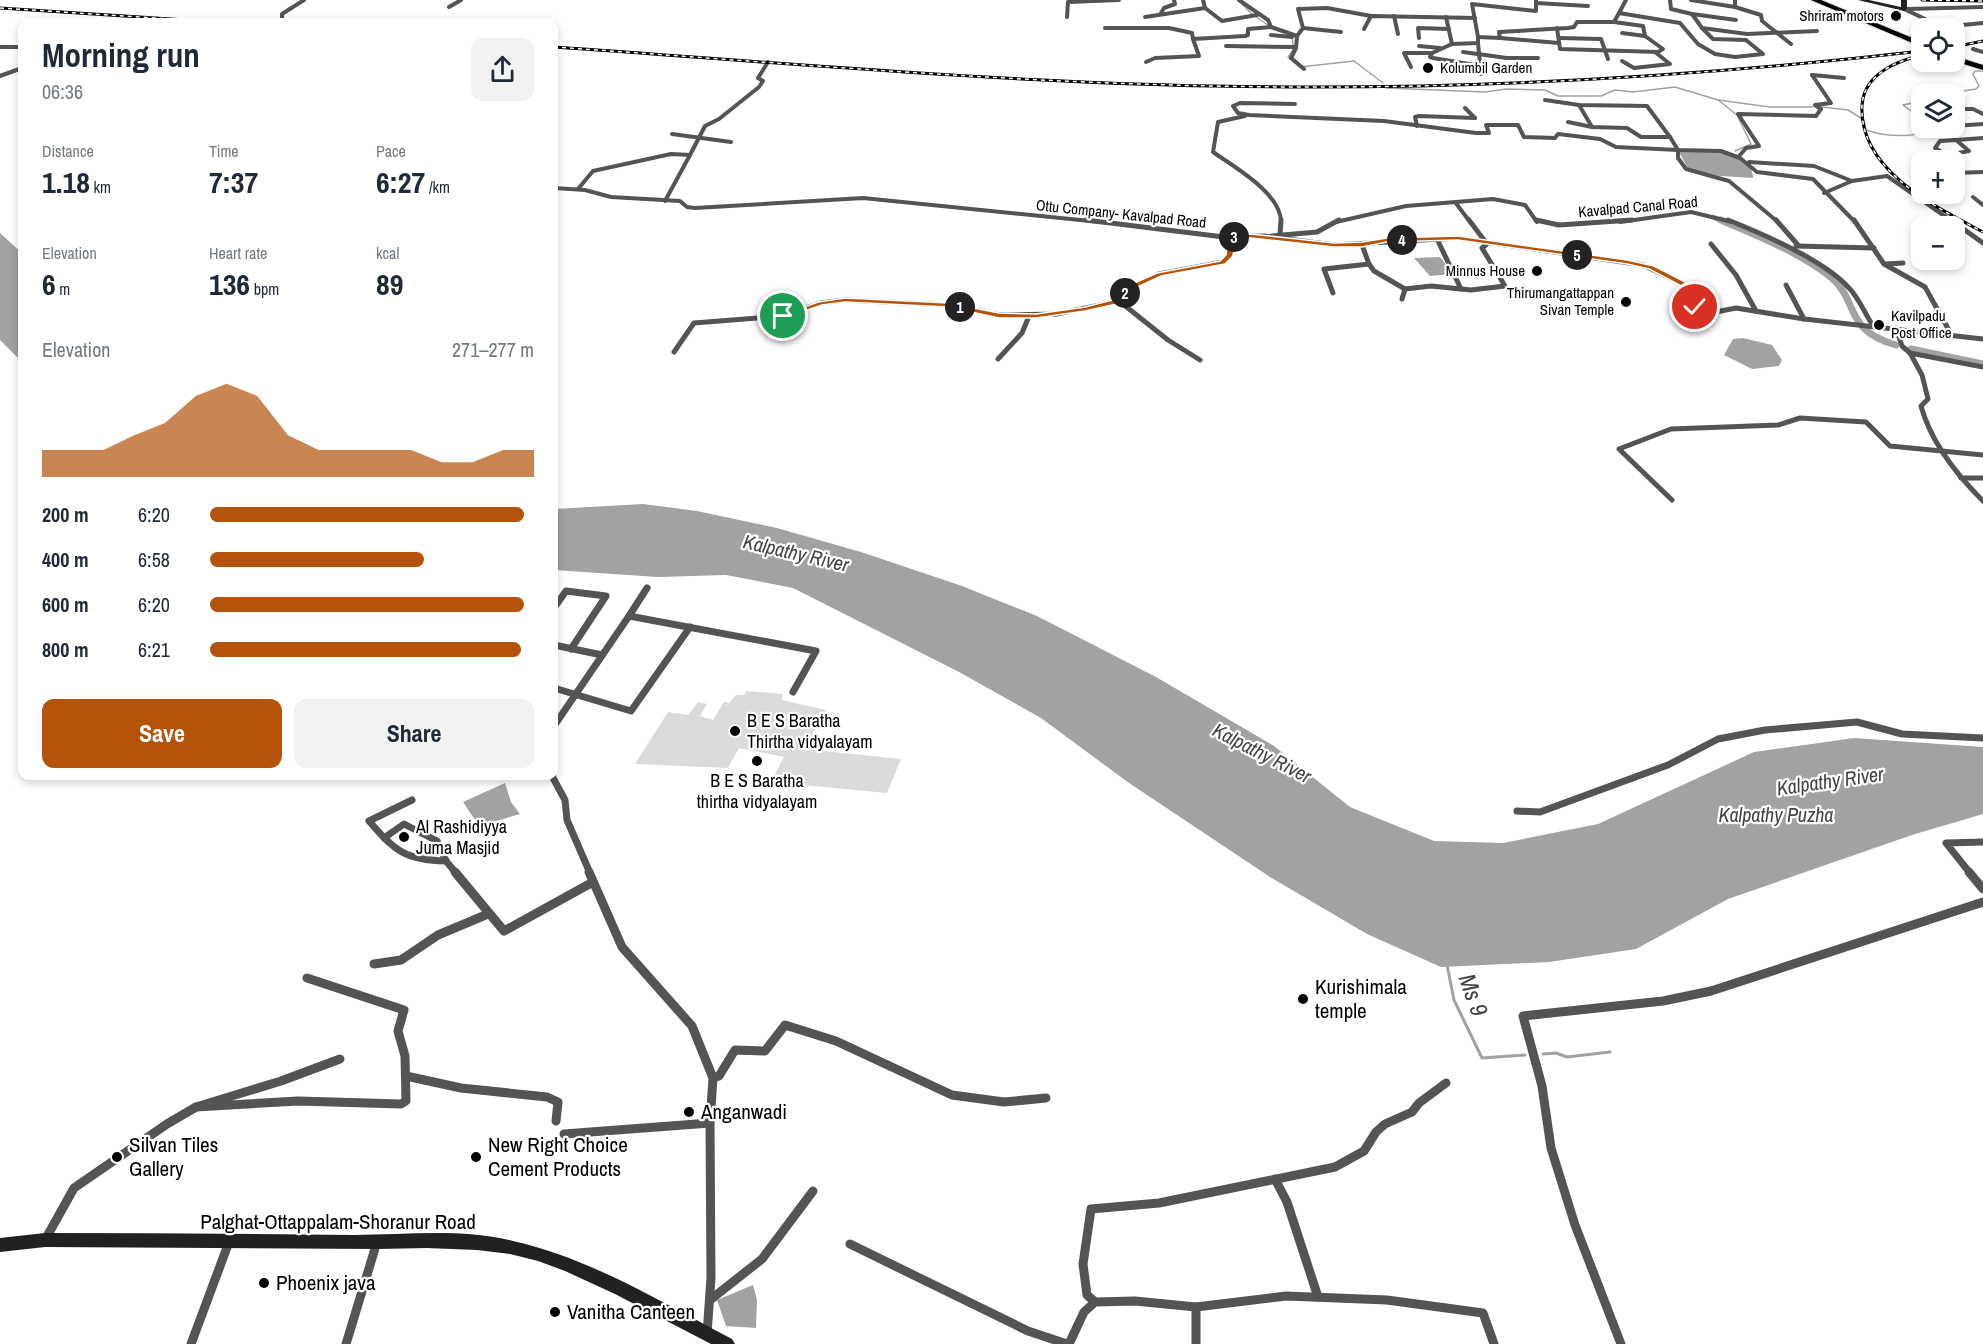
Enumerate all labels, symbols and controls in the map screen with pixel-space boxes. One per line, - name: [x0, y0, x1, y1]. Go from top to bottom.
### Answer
- place label: Shriram motors: [1799, 5, 1884, 26]
- marker: Shriram motors: [1889, 9, 1903, 23]
- map controls: [1911, 18, 1965, 270]
- button: locate: [1911, 18, 1965, 72]
- text: Morning run: [42, 33, 200, 77]
- button: share: [471, 38, 534, 101]
- place label: Kolumbil Garden: [1440, 57, 1532, 78]
- marker: Kolumbil Garden: [1421, 61, 1435, 75]
- text: 06:36: [42, 78, 83, 105]
- button: layers: [1911, 84, 1965, 138]
- text: Distance: [42, 140, 94, 162]
- text: Time: [209, 140, 239, 162]
- text: Pace: [376, 140, 406, 162]
- button: +: [1911, 150, 1965, 204]
- text: 1.18: [42, 162, 90, 202]
- text: 7:37: [209, 162, 258, 202]
- text: 6:27: [376, 162, 425, 202]
- text: km: [90, 176, 111, 198]
- text: /km: [425, 176, 450, 198]
- street label: Kavalpad Canal Road: [1577, 191, 1698, 222]
- street label: Ottu Company- Kavalpad Road: [1035, 194, 1207, 233]
- button: −: [1911, 216, 1965, 270]
- pin: 3: [1219, 222, 1249, 252]
- pin: 4: [1387, 225, 1417, 255]
- text: 3: [1230, 226, 1238, 248]
- text: 4: [1398, 229, 1406, 251]
- pin: 5: [1562, 240, 1592, 270]
- text: Elevation: [42, 242, 97, 264]
- text: Heart rate: [209, 242, 267, 264]
- text: kcal: [376, 242, 399, 264]
- text: 5: [1573, 244, 1581, 266]
- place label: Minnus House: [1446, 260, 1525, 281]
- text: 6: [42, 264, 56, 304]
- text: 136: [209, 264, 250, 304]
- text: 89: [376, 264, 403, 304]
- marker: Minnus House: [1530, 264, 1544, 278]
- text: m: [56, 278, 70, 300]
- text: bpm: [250, 278, 279, 300]
- pin: 2: [1110, 278, 1140, 308]
- pin: [1669, 281, 1720, 332]
- text: 2: [1121, 282, 1129, 304]
- place label: Thirumangattappan Sivan Temple: [1507, 282, 1614, 320]
- pin: [757, 290, 808, 341]
- icon: check: [1678, 290, 1711, 323]
- pin: 1: [945, 292, 975, 322]
- marker: Thirumangattappan Sivan Temple: [1619, 295, 1633, 309]
- text: 1: [956, 296, 964, 318]
- icon: arrive: [766, 299, 799, 332]
- place label: Kavilpadu Post Office: [1891, 305, 1952, 343]
- marker: Kavilpadu Post Office: [1872, 318, 1886, 332]
- text: Elevation: [42, 336, 110, 363]
- text: 271–277 m: [452, 336, 534, 363]
- text: 200 m: [42, 501, 89, 528]
- text: 6:20: [138, 501, 170, 528]
- water label: Kalpathy River: [741, 527, 852, 578]
- text: 400 m: [42, 546, 89, 573]
- text: 6:58: [138, 546, 170, 573]
- text: 600 m: [42, 591, 89, 618]
- text: 6:20: [138, 591, 170, 618]
- text: 800 m: [42, 636, 89, 663]
- text: 6:21: [138, 636, 170, 663]
- button: Save: [42, 699, 282, 768]
- button: Share: [294, 699, 534, 768]
- place label: B E S Baratha Thirtha vidyalayam: [747, 708, 873, 754]
- water label: Kalpathy River: [1208, 716, 1317, 789]
- marker: B E S Baratha Thirtha vidyalayam: [728, 724, 742, 738]
- marker: B E S Baratha thirtha vidyalayam: [750, 754, 764, 768]
- water label: Kalpathy River: [1775, 760, 1886, 801]
- place label: B E S Baratha thirtha vidyalayam: [697, 768, 817, 814]
- water label: Kalpathy Puzha: [1719, 801, 1833, 828]
- place label: Al Rashidiyya Juma Masjid: [415, 814, 507, 860]
- marker: Al Rashidiyya Juma Masjid: [397, 830, 411, 844]
- water label: Ms 9: [1452, 969, 1496, 1020]
- place label: Kurishimala temple: [1315, 972, 1407, 1025]
- marker: Kurishimala temple: [1296, 992, 1310, 1006]
- place label: Anganwadi: [700, 1097, 787, 1126]
- marker: Anganwadi: [682, 1105, 696, 1119]
- place label: Silvan Tiles Gallery: [129, 1130, 218, 1183]
- place label: New Right Choice Cement Products: [488, 1130, 628, 1183]
- marker: Silvan Tiles Gallery: [110, 1150, 124, 1164]
- marker: New Right Choice Cement Products: [469, 1150, 483, 1164]
- street label: Palghat-Ottappalam-Shoranur Road: [200, 1207, 476, 1236]
- place label: Phoenix java: [276, 1268, 376, 1297]
- marker: Phoenix java: [257, 1276, 271, 1290]
- place label: Vanitha Canteen: [567, 1297, 695, 1326]
- marker: Vanitha Canteen: [548, 1305, 562, 1319]

